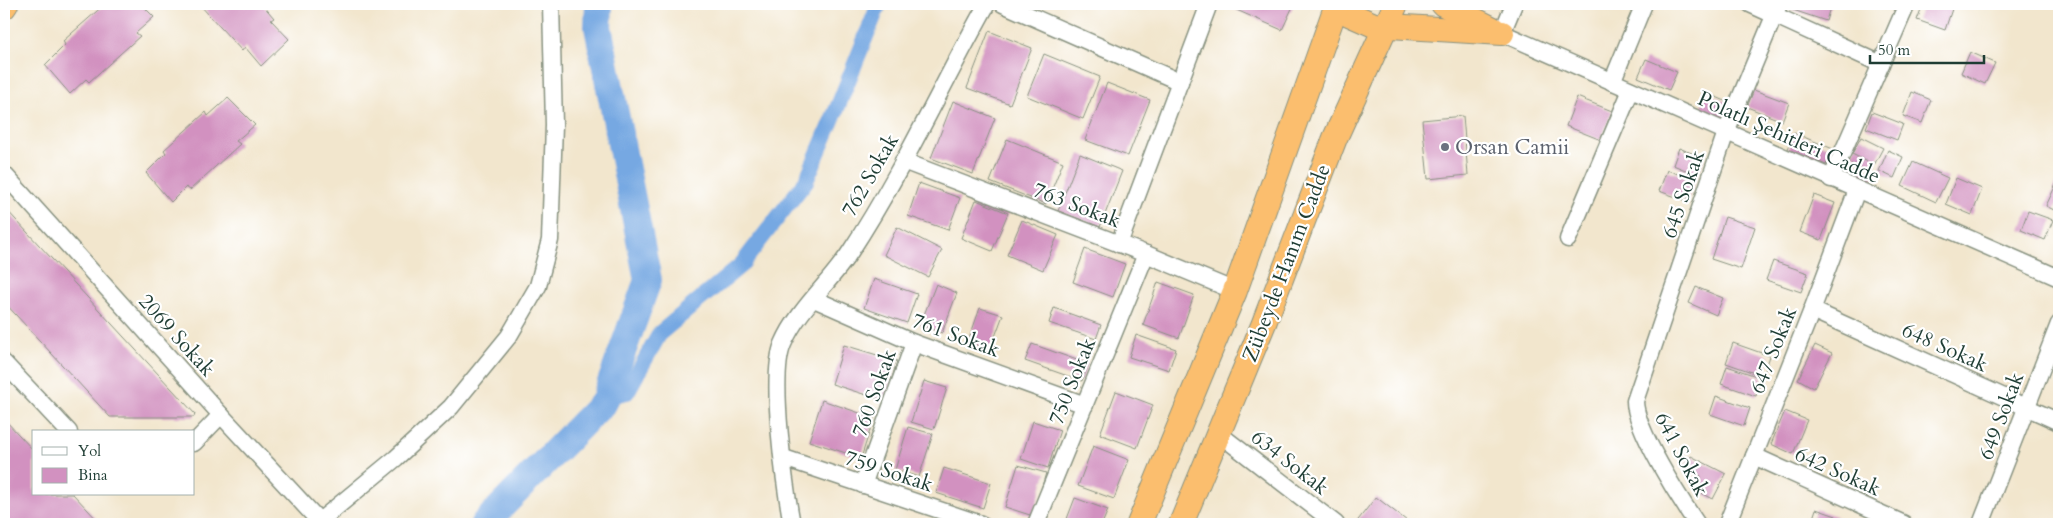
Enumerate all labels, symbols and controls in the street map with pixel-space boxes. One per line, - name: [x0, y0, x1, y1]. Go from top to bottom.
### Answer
- scale bar: [1870, 32, 1984, 64]
- text: 50 m: [1878, 40, 1910, 60]
- street label: Polatlı Şehitleri Cadde: [1693, 84, 1885, 191]
- street label: 762 Sokak: [835, 128, 906, 222]
- place label: Orsan Camii: [1455, 133, 1569, 162]
- marker: Orsan Camii: [1439, 141, 1451, 153]
- street label: 645 Sokak: [1655, 146, 1712, 242]
- street label: Zübeyde Hanım Cadde: [1235, 160, 1338, 366]
- street label: 763 Sokak: [1029, 176, 1125, 236]
- street label: 2069 Sokak: [132, 288, 222, 384]
- street label: 647 Sokak: [1743, 302, 1804, 398]
- street label: 761 Sokak: [908, 306, 1004, 365]
- street label: 648 Sokak: [1897, 316, 1993, 380]
- street label: 750 Sokak: [1042, 333, 1103, 429]
- street label: 760 Sokak: [845, 345, 904, 441]
- street label: 649 Sokak: [1972, 368, 2032, 464]
- street label: 641 Sokak: [1647, 407, 1716, 502]
- street label: 634 Sokak: [1245, 423, 1335, 502]
- legend: [32, 430, 195, 496]
- street label: 642 Sokak: [1790, 440, 1886, 504]
- text: Yol: [78, 441, 101, 461]
- street label: 759 Sokak: [841, 444, 937, 500]
- text: Bina: [78, 465, 108, 485]

